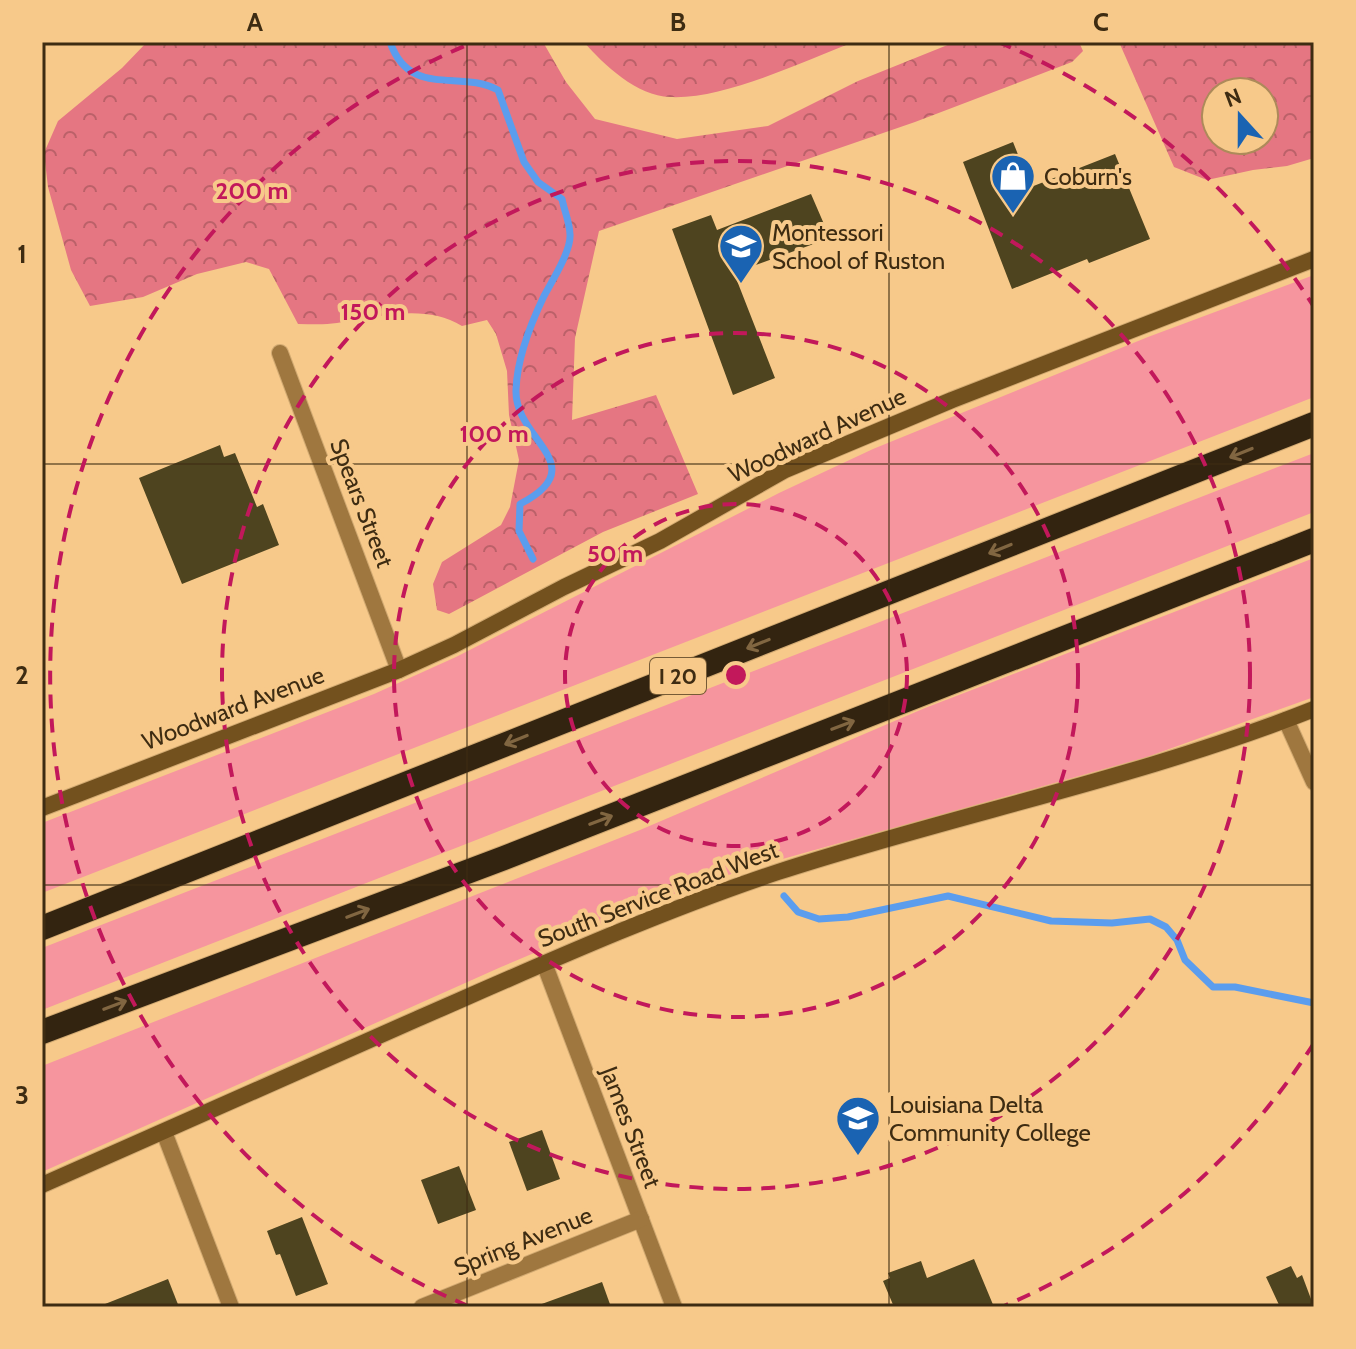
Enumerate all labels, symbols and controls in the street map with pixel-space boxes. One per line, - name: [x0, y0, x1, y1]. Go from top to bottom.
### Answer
- text: A: [247, 6, 264, 38]
- text: B: [670, 6, 686, 38]
- text: C: [1093, 6, 1109, 38]
- north arrow: [1200, 76, 1280, 156]
- text: N: [1221, 82, 1245, 113]
- shop icon: Coburn's: [989, 152, 1037, 215]
- place label: Coburn's: [1044, 162, 1132, 191]
- text: 200 m: [216, 176, 288, 205]
- place label: Montessori School of Ruston: [772, 218, 945, 275]
- school or university icon: Montessori School of Ruston: [717, 222, 765, 285]
- text: 1: [17, 238, 27, 270]
- text: 150 m: [341, 297, 405, 326]
- street label: Woodward Avenue: [724, 381, 910, 489]
- text: 100 m: [459, 419, 529, 448]
- street label: Spears Street: [324, 434, 400, 572]
- one-way arrow: [1230, 447, 1254, 461]
- text: 50 m: [587, 539, 643, 568]
- one-way arrow: [988, 542, 1013, 557]
- one-way arrow: [746, 638, 771, 653]
- road number: I 20: [650, 658, 706, 694]
- text: 2: [15, 659, 29, 691]
- street label: Woodward Avenue: [138, 660, 328, 756]
- centre of rings: [722, 661, 750, 689]
- one-way arrow: [830, 717, 855, 731]
- one-way arrow: [504, 734, 529, 748]
- one-way arrow: [588, 812, 613, 826]
- street label: South Service Road West: [534, 835, 782, 953]
- one-way arrow: [345, 905, 370, 919]
- one-way arrow: [102, 997, 127, 1011]
- street label: James Street: [594, 1061, 667, 1192]
- text: 3: [15, 1079, 29, 1111]
- place label: Louisiana Delta Community College: [889, 1090, 1091, 1147]
- school or university icon: Louisiana Delta Community College: [834, 1094, 882, 1157]
- street label: Spring Avenue: [450, 1200, 596, 1282]

